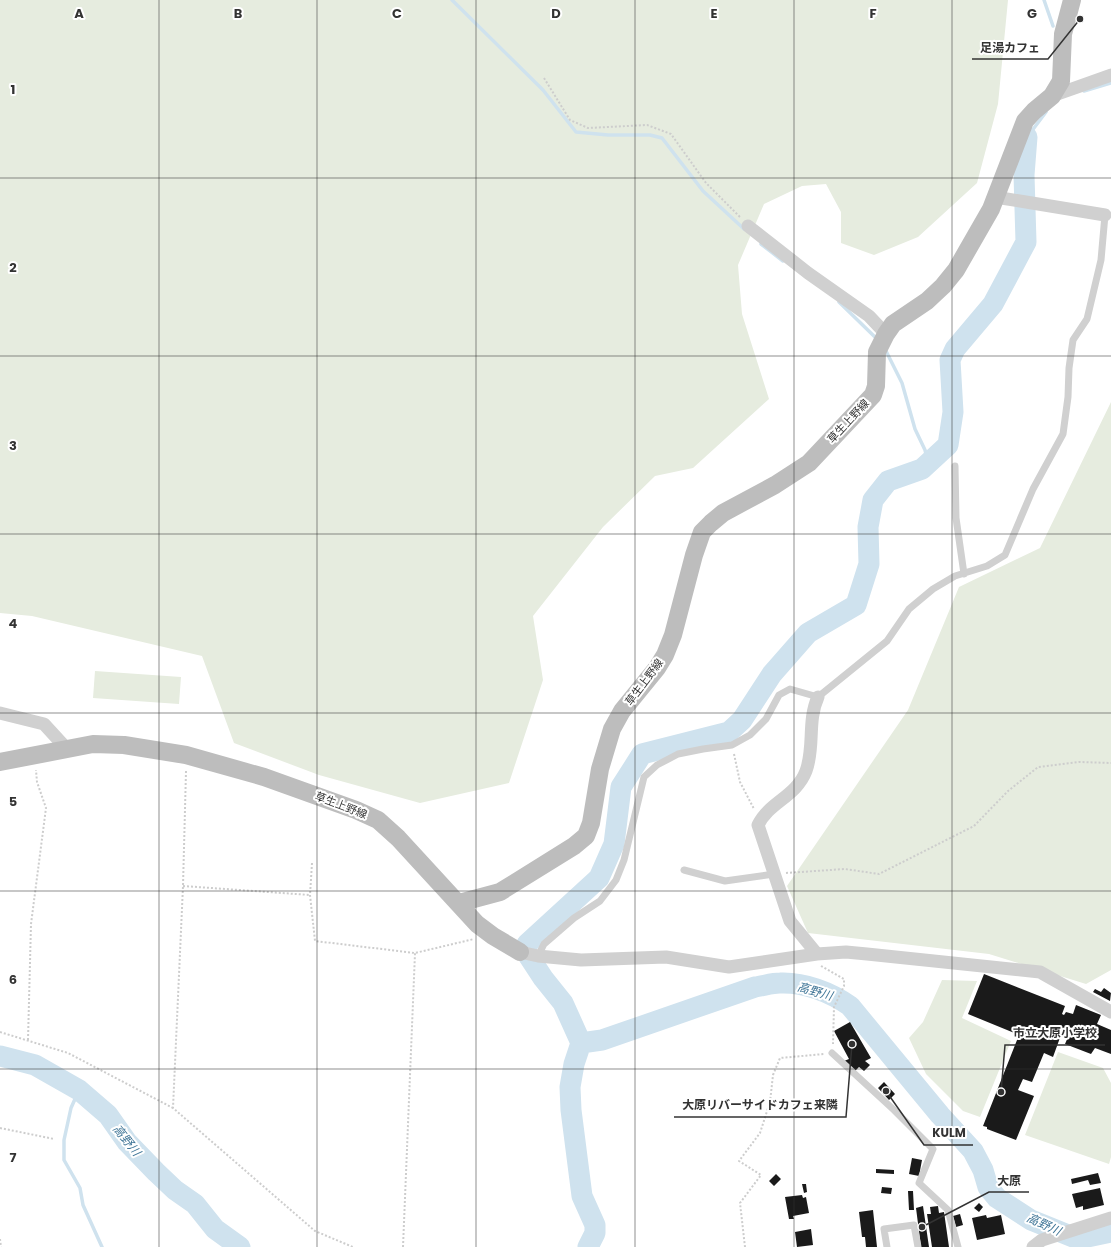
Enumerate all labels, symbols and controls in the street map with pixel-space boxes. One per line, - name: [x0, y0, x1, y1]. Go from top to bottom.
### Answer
- text: A: [74, 4, 84, 23]
- text: B: [234, 4, 243, 23]
- text: C: [392, 4, 402, 23]
- text: D: [551, 4, 561, 23]
- text: E: [710, 4, 718, 23]
- text: F: [869, 4, 877, 23]
- text: G: [1027, 4, 1037, 23]
- callout: 足湯カフェ: [972, 35, 1048, 59]
- text: 足湯カフェ: [980, 39, 1040, 56]
- text: 1: [11, 80, 15, 99]
- text: 2: [9, 258, 17, 277]
- street label: 草生上野線: [823, 395, 873, 447]
- text: 3: [9, 436, 17, 455]
- text: 4: [9, 614, 18, 633]
- street label: 草生上野線: [621, 655, 667, 709]
- street label: 草生上野線: [312, 788, 370, 822]
- text: 5: [9, 792, 17, 811]
- text: 6: [9, 970, 17, 989]
- water label: 高野川: [795, 978, 837, 1005]
- callout: 市立大原小学校: [1005, 1021, 1105, 1045]
- text: 市立大原小学校: [1013, 1024, 1097, 1041]
- callout: 大原リバーサイドカフェ来隣: [674, 1093, 846, 1117]
- text: 大原リバーサイドカフェ来隣: [682, 1096, 838, 1113]
- water label: 高野川: [109, 1121, 146, 1161]
- callout: KULM: [924, 1121, 973, 1145]
- text: KULM: [932, 1124, 966, 1141]
- text: 7: [10, 1148, 17, 1167]
- callout: 大原: [989, 1168, 1029, 1192]
- text: 大原: [997, 1172, 1021, 1189]
- water label: 高野川: [1024, 1209, 1066, 1240]

